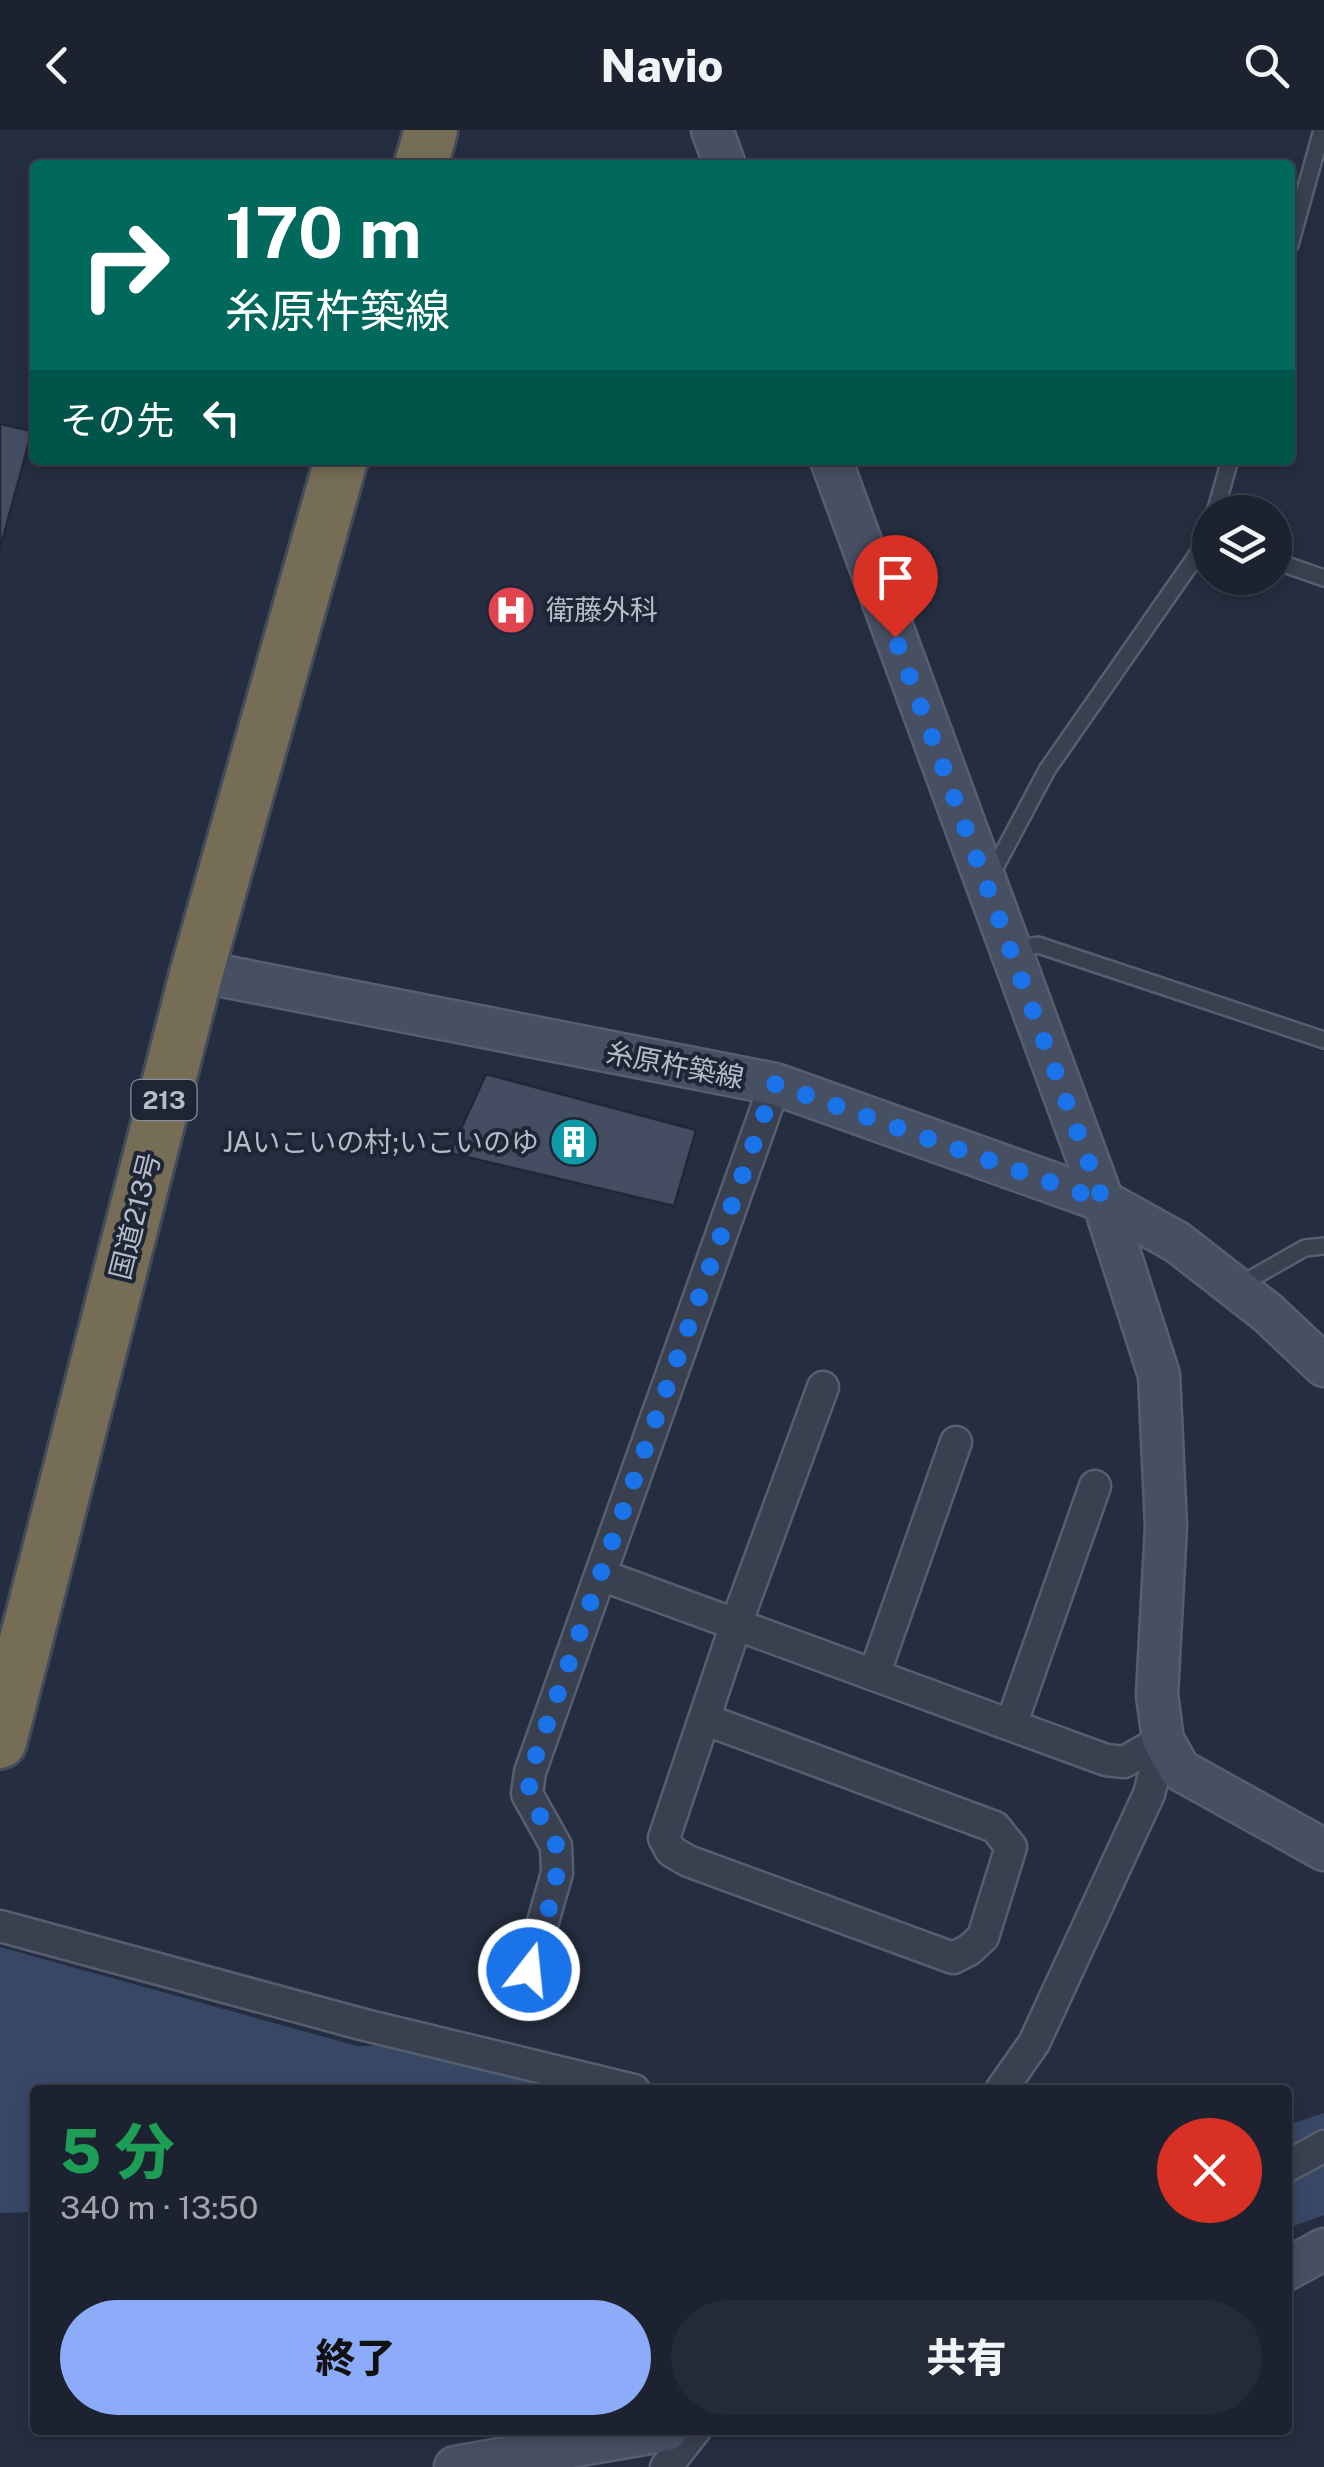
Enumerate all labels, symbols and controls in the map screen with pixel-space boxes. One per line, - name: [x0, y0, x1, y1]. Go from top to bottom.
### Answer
- icon: back: [30, 38, 85, 93]
- icon: search: [1239, 38, 1294, 93]
- text: Navio: [601, 39, 723, 92]
- text: 170 m: [225, 191, 422, 274]
- icon: right: [60, 200, 190, 330]
- text: 糸原杵築線: [225, 284, 450, 337]
- icon: left: [194, 390, 249, 445]
- text: その先: [60, 398, 174, 443]
- map controls: [1192, 495, 1292, 595]
- button: layers: [1192, 495, 1292, 595]
- pin: [853, 535, 938, 638]
- icon: arrive: [868, 550, 923, 605]
- hospital icon: 衛藤外科: [485, 584, 537, 636]
- place label: 衛藤外科: [546, 593, 658, 626]
- street label: 糸原杵築線: [603, 1035, 747, 1094]
- road number: 213: [132, 1080, 196, 1120]
- building icon: JAいこいの村;いこいのゆ: [548, 1116, 600, 1168]
- place label: JAいこいの村;いこいのゆ: [223, 1125, 539, 1158]
- street label: 国道213号: [103, 1149, 166, 1283]
- position arrow: [477, 1918, 581, 2022]
- text: 5 分: [60, 2116, 175, 2187]
- button: close: [1157, 2118, 1262, 2223]
- text: 340 m · 13:50: [60, 2189, 258, 2226]
- button: 終了: [60, 2300, 651, 2415]
- button: 共有: [671, 2300, 1262, 2415]

